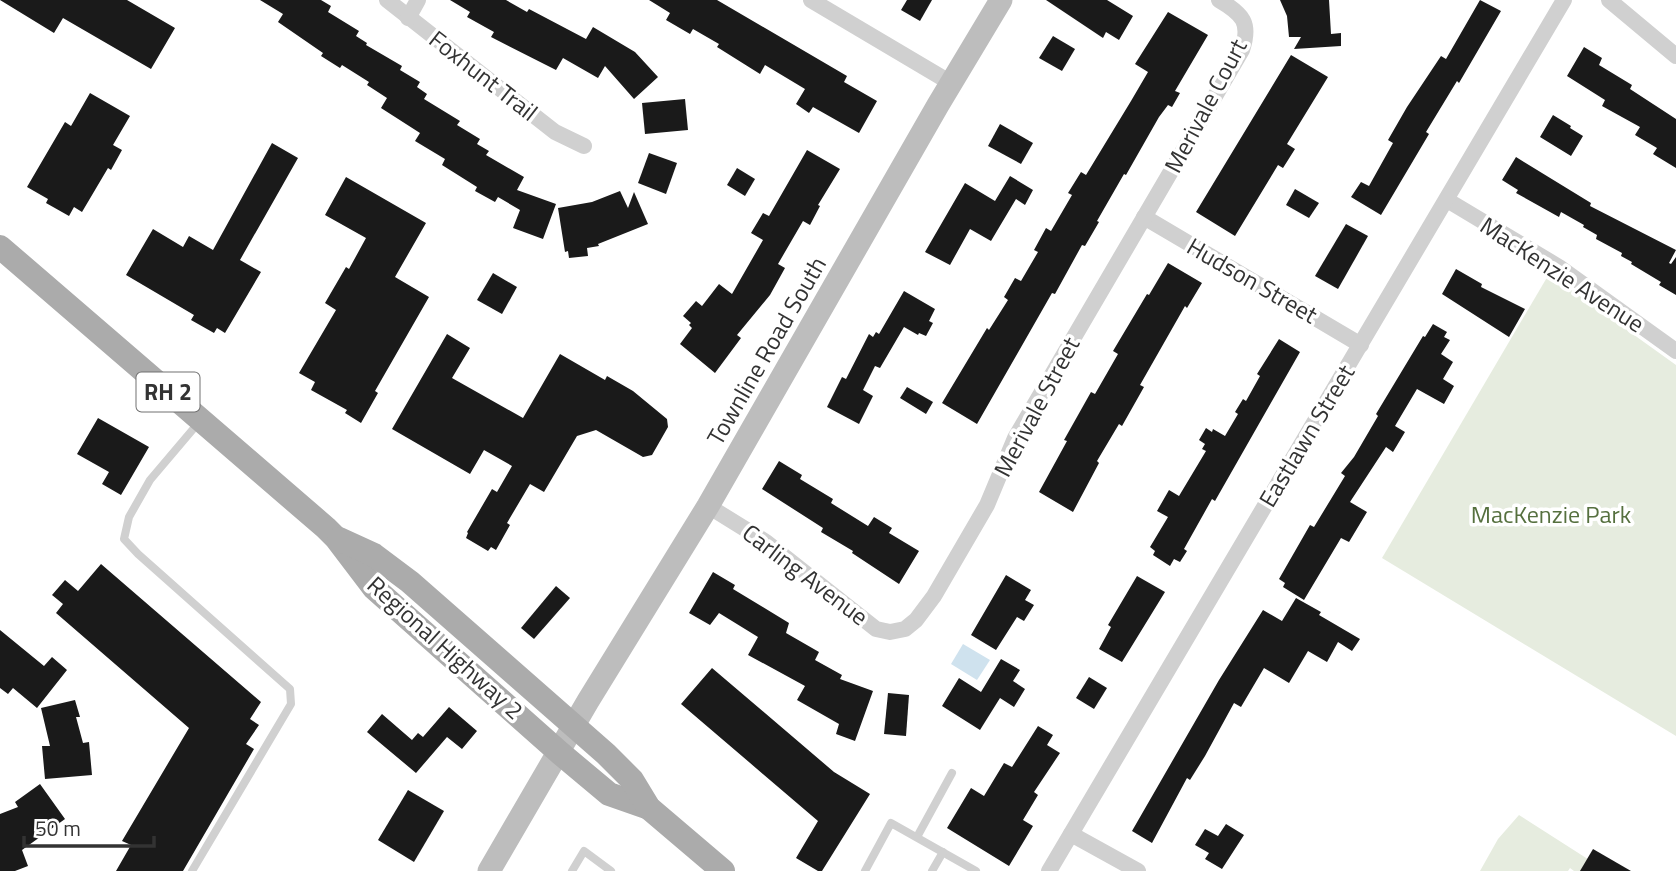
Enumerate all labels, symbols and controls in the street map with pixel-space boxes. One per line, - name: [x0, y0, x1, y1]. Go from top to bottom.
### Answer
- street label: Foxhunt Trail: [422, 21, 546, 129]
- street label: Merivale Court: [1155, 32, 1256, 179]
- street label: MacKenzie Avenue: [1473, 207, 1652, 341]
- street label: Hudson Street: [1180, 228, 1325, 332]
- street label: Townline Road South: [697, 250, 835, 451]
- street label: Merivale Street: [984, 330, 1088, 483]
- street label: Eastlawn Street: [1249, 357, 1363, 514]
- road number: RH 2: [136, 372, 200, 412]
- park label: MacKenzie Park: [1471, 496, 1632, 532]
- street label: Carling Avenue: [735, 515, 876, 634]
- street label: Regional Highway 2: [359, 567, 532, 727]
- scale bar: [24, 804, 154, 848]
- text: 50 m: [35, 812, 81, 844]

